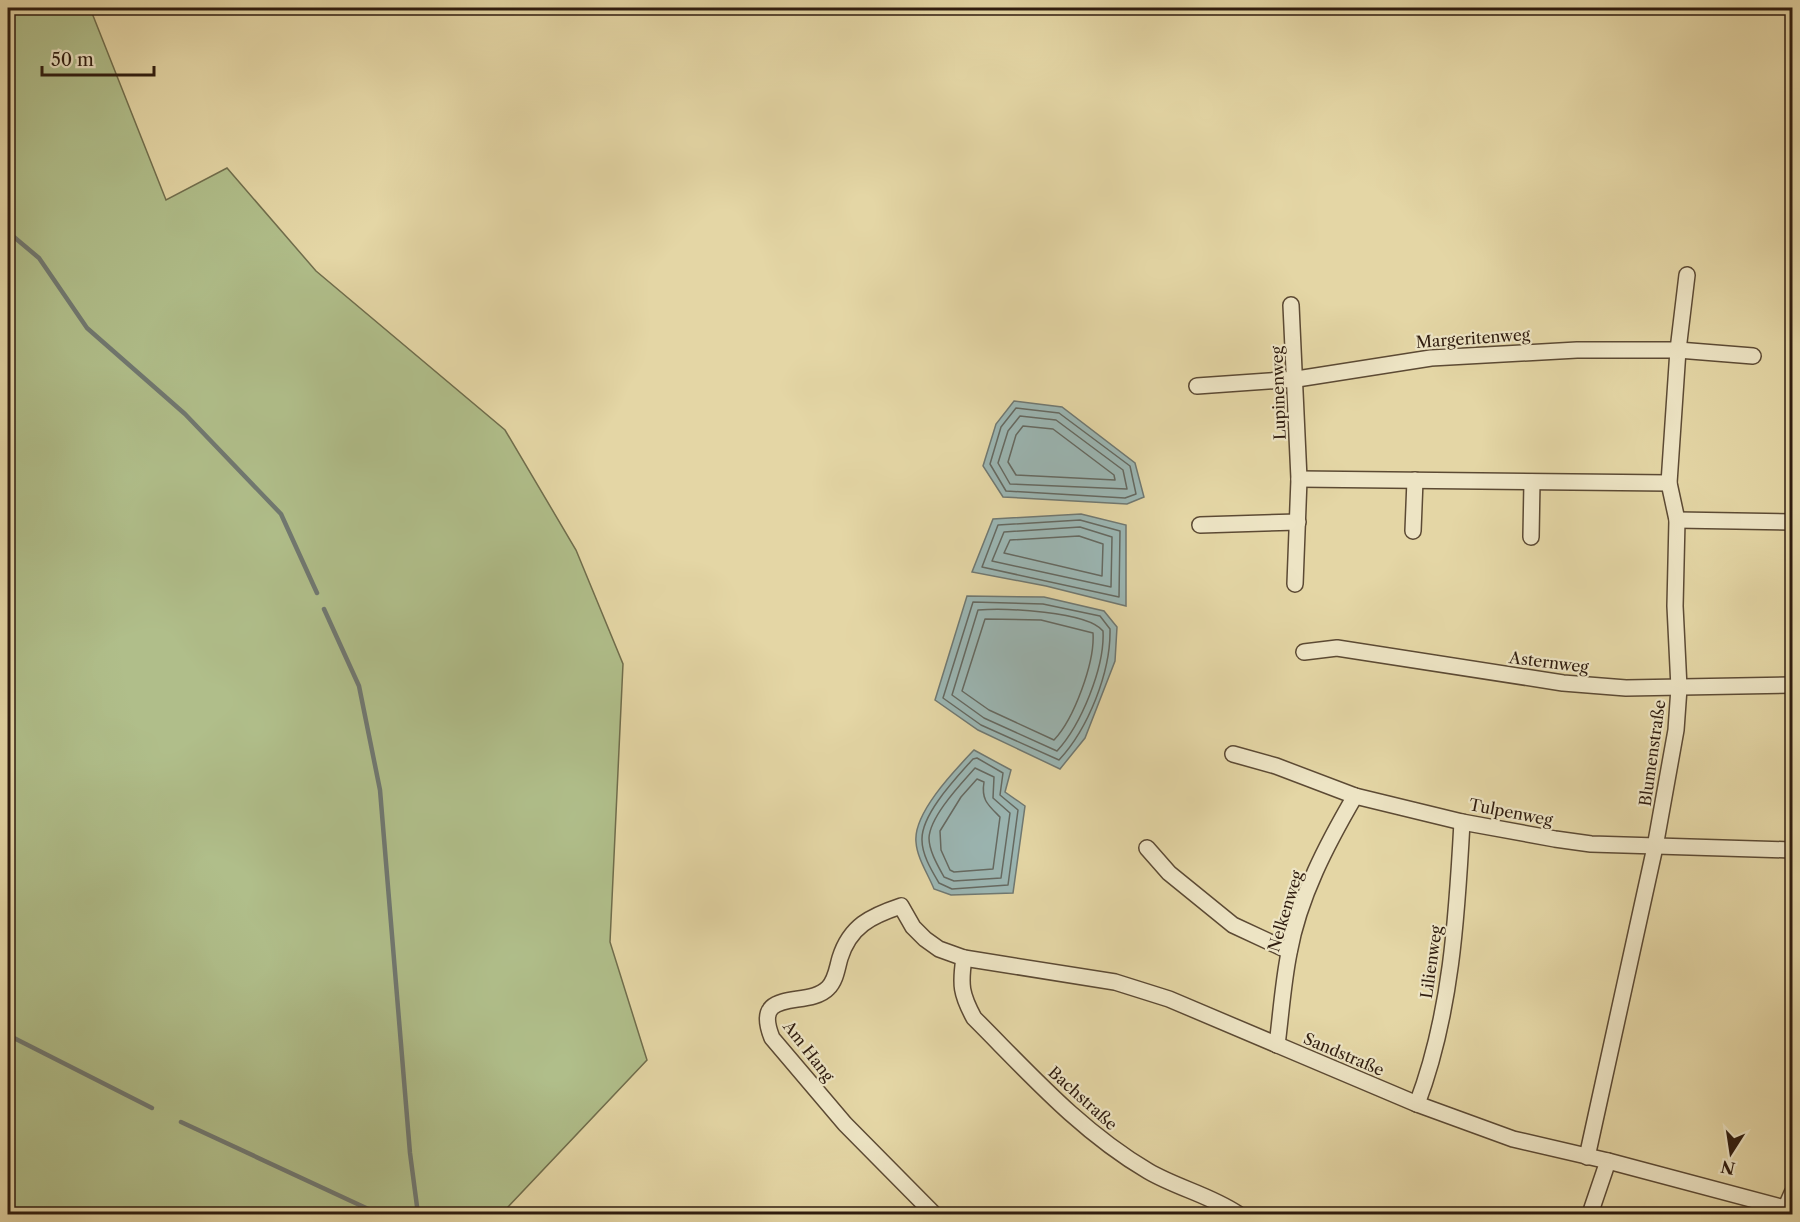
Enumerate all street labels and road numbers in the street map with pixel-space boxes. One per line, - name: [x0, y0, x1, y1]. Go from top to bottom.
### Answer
- street label: Margeritenweg: [1415, 324, 1531, 352]
- street label: Lupinenweg: [1266, 345, 1290, 440]
- street label: Asternweg: [1507, 647, 1590, 677]
- street label: Blumenstraße: [1635, 698, 1669, 808]
- street label: Tulpenweg: [1468, 794, 1555, 830]
- street label: Nelkenweg: [1263, 867, 1307, 954]
- street label: Lilienweg: [1416, 924, 1446, 1000]
- street label: Am Hang: [778, 1016, 839, 1086]
- street label: Sandstraße: [1301, 1028, 1387, 1080]
- street label: Bachstraße: [1044, 1062, 1122, 1134]

